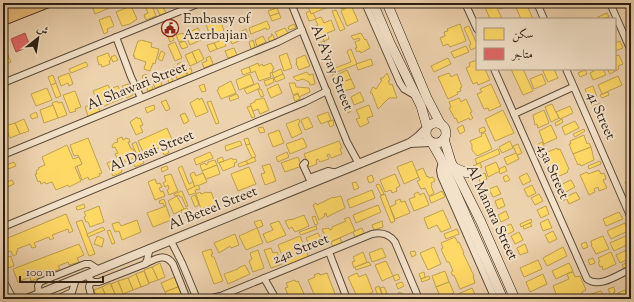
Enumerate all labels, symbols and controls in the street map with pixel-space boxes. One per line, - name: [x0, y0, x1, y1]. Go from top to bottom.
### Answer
- place label: Embassy of Azerbajian: [183, 10, 252, 46]
- north arrow: [18, 18, 58, 58]
- public building icon: Embassy of Azerbajian: [160, 18, 180, 38]
- legend: [476, 18, 616, 70]
- text: ش: [34, 21, 51, 40]
- street label: Al A'yay Street: [305, 22, 357, 114]
- text: سكن: [512, 26, 533, 44]
- text: متاجر: [510, 46, 533, 64]
- street label: Al Shawari Street: [84, 58, 190, 116]
- street label: 41 Street: [581, 89, 620, 144]
- street label: Al Dassi Street: [107, 126, 198, 178]
- street label: 43a Street: [531, 141, 573, 203]
- street label: Al Manara Street: [460, 162, 522, 264]
- street label: Al Beteel Street: [166, 182, 261, 236]
- street label: 24a Street: [270, 230, 332, 270]
- scale bar: [20, 258, 103, 284]
- text: 100 m: [26, 264, 55, 282]

